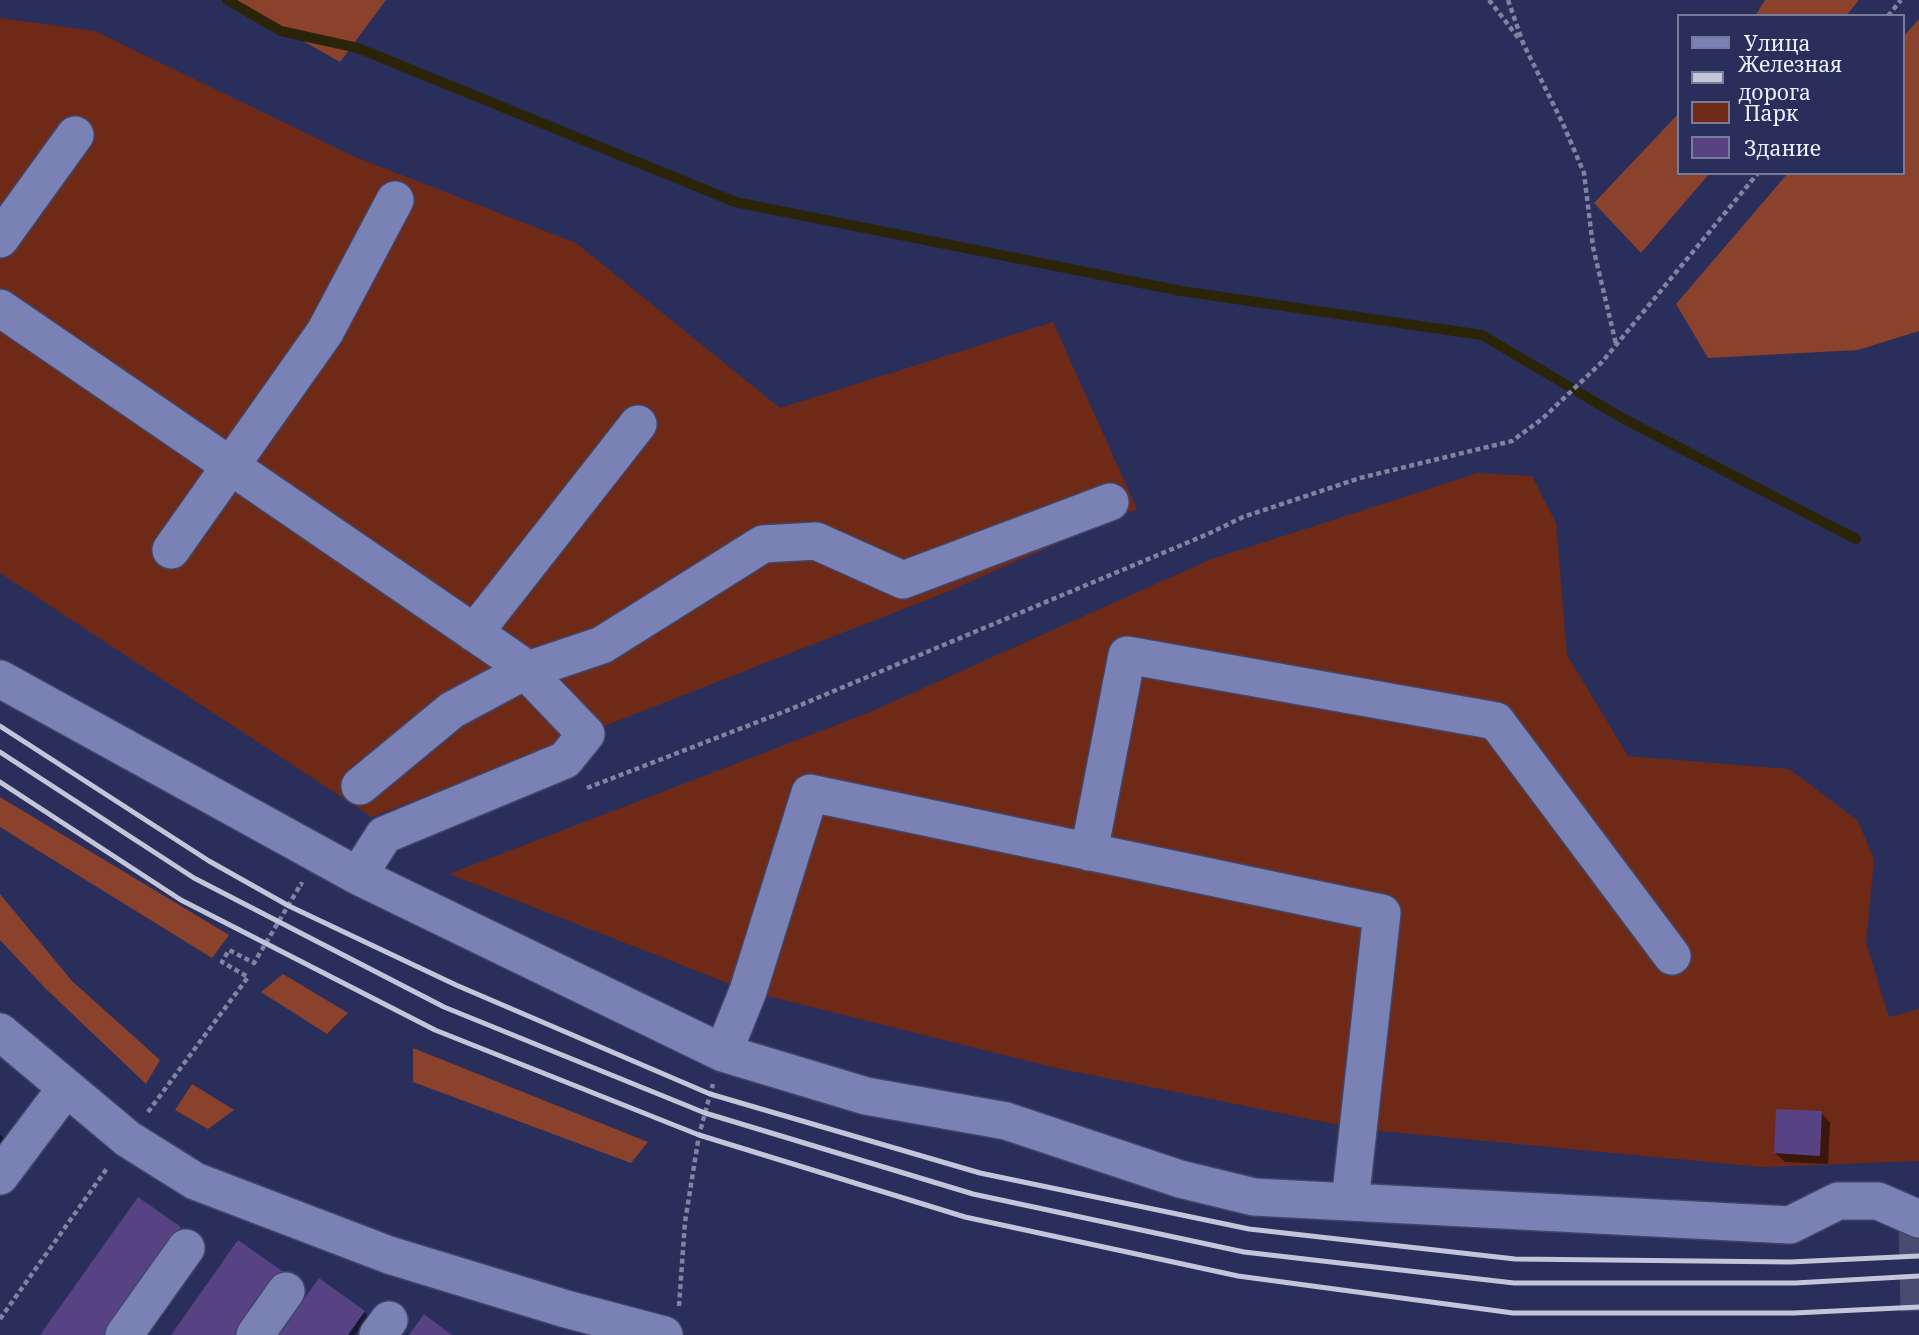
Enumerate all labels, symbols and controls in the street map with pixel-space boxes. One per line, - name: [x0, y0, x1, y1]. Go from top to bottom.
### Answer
- legend: [1678, 14, 1905, 175]
- text: Улица: [1744, 29, 1811, 57]
- text: Железная дорога: [1738, 50, 1842, 106]
- text: Парк: [1744, 99, 1798, 127]
- text: Здание: [1744, 134, 1821, 162]

